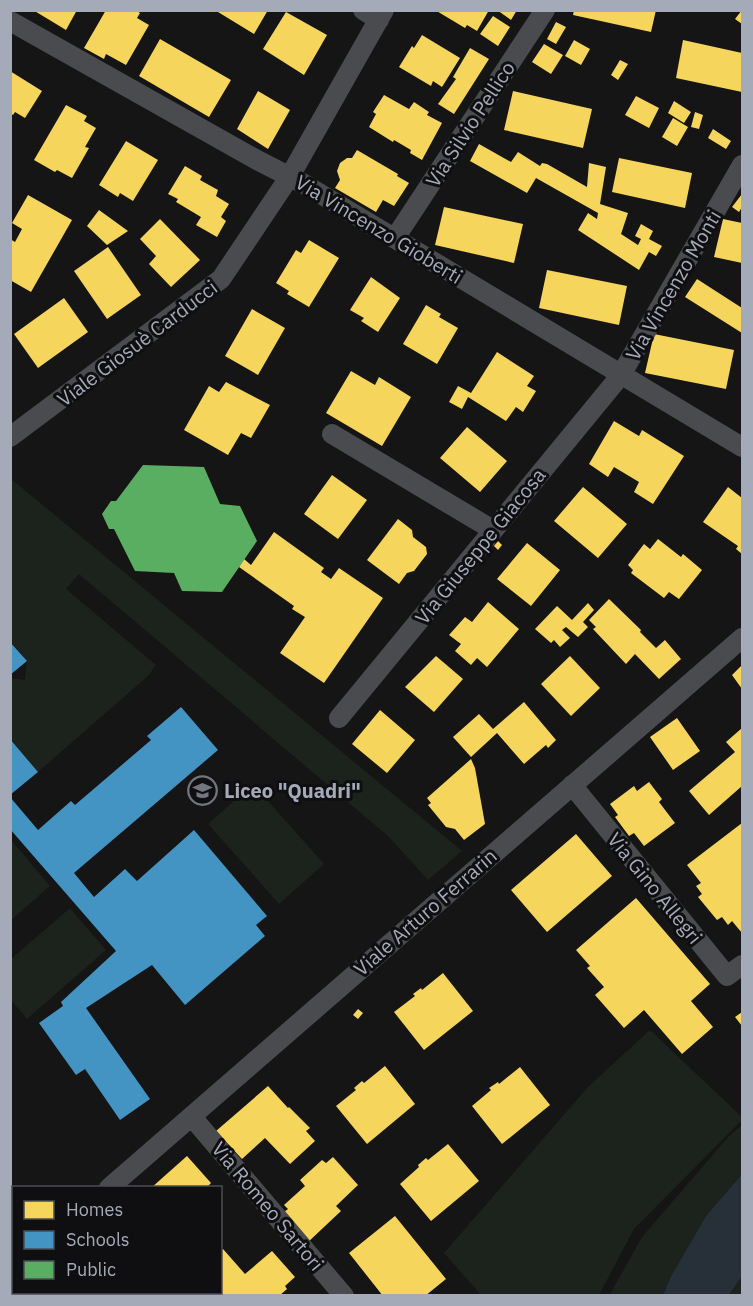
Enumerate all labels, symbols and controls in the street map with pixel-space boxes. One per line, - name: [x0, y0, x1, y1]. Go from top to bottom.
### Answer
- street label: Via Silvio Pellico: [419, 56, 521, 192]
- street label: Via Vincenzo Gioberti: [290, 168, 468, 290]
- street label: Via Vincenzo Monti: [619, 205, 727, 365]
- street label: Viale Giosuè Carducci: [51, 274, 223, 412]
- street label: Via Giuseppe Giacosa: [409, 462, 552, 630]
- school or university icon: Liceo "Quadri": [187, 774, 219, 806]
- place label: Liceo "Quadri": [224, 777, 361, 804]
- street label: Via Gino Allegri: [602, 827, 708, 949]
- street label: Viale Arturo Ferrarin: [348, 842, 502, 982]
- street label: Via Romeo Sartori: [206, 1136, 330, 1276]
- legend: [12, 1186, 222, 1294]
- text: Homes: [66, 1198, 123, 1221]
- text: Schools: [66, 1228, 130, 1251]
- text: Public: [66, 1258, 116, 1281]

